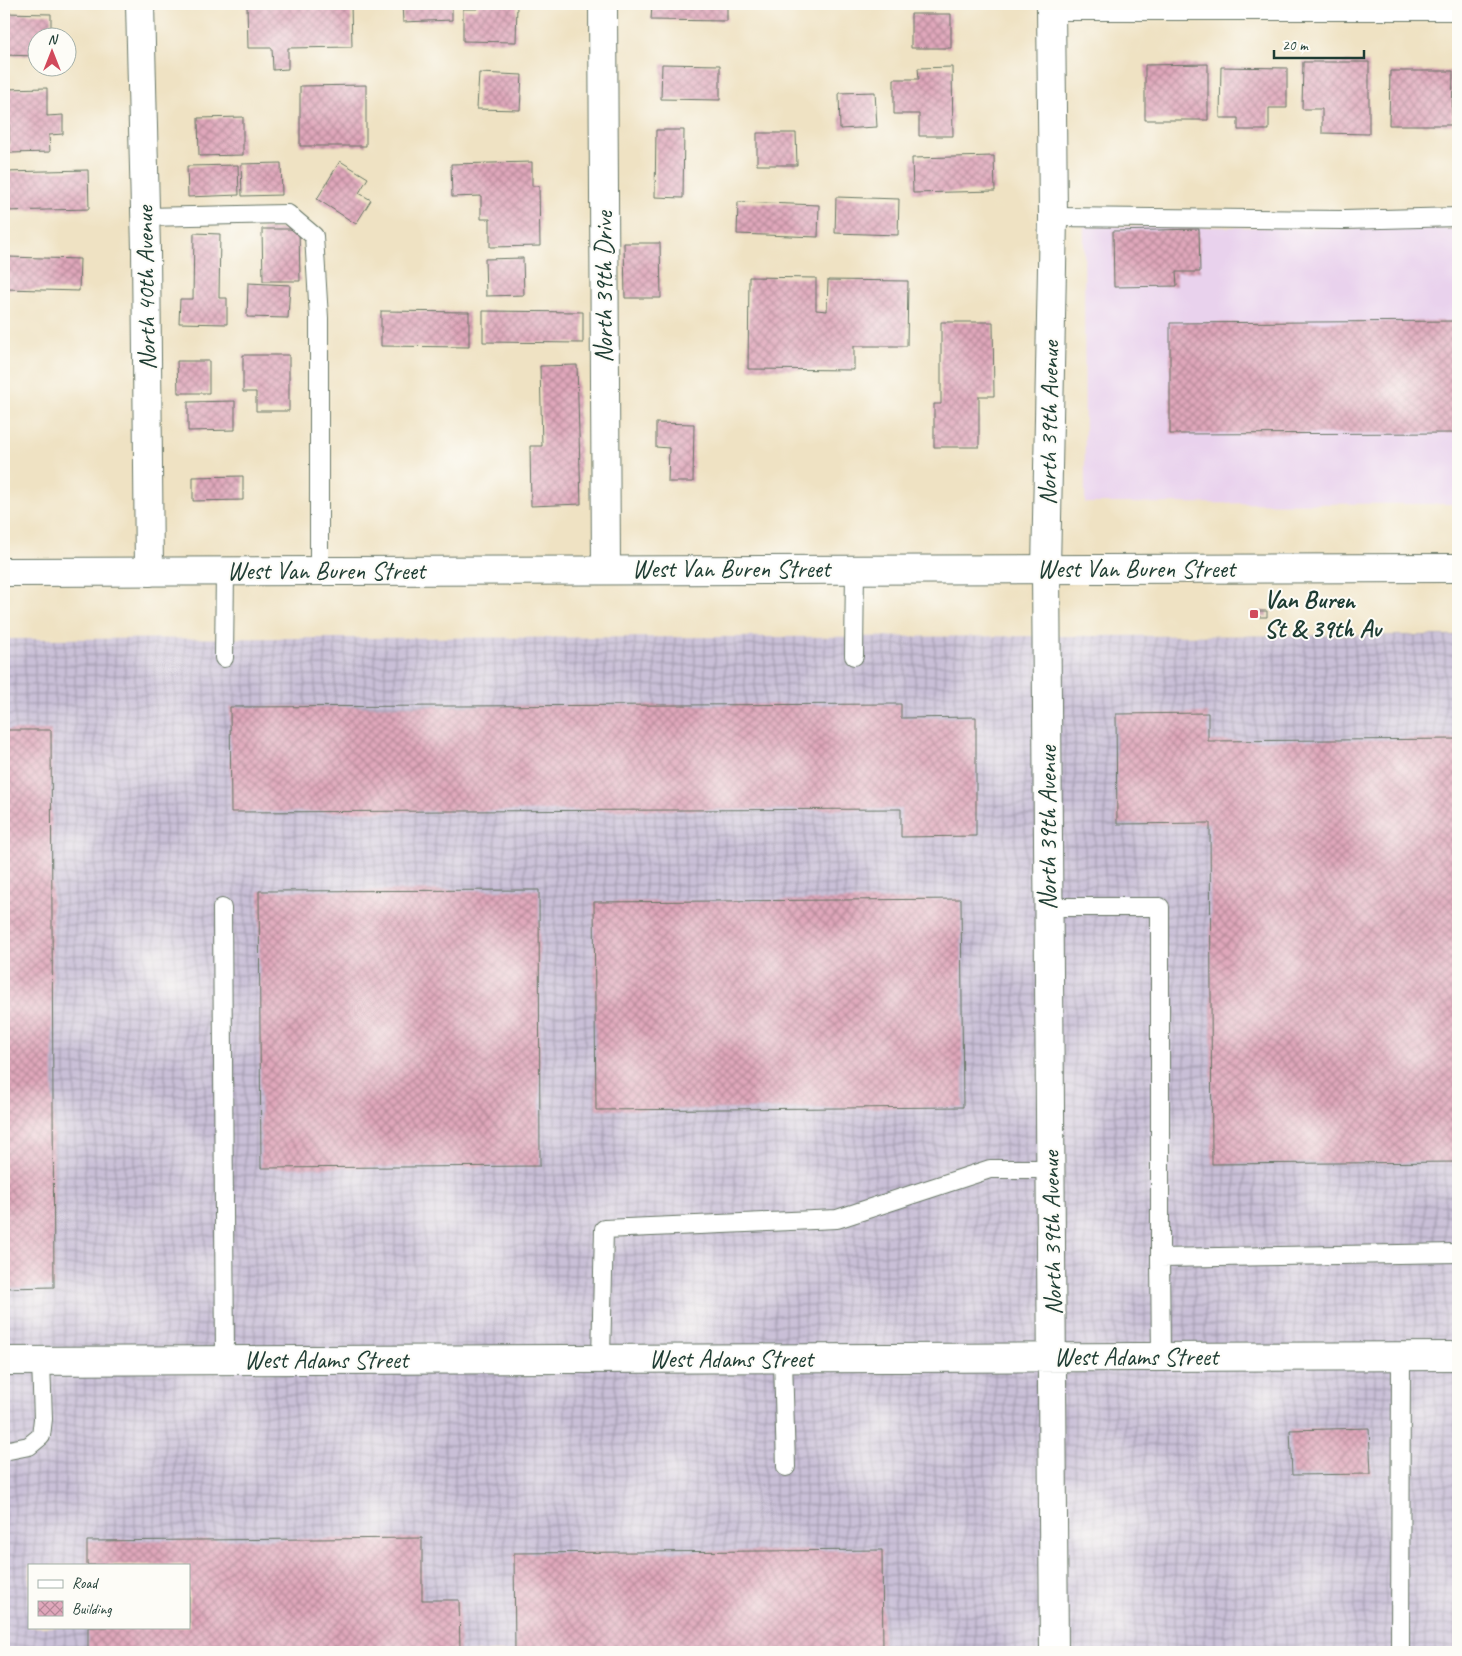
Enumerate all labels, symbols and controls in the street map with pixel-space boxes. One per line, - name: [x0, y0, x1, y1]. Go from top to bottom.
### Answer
- north arrow: [28, 28, 78, 78]
- scale bar: [1274, 28, 1364, 60]
- text: N: [48, 31, 59, 48]
- text: 20 m: [1282, 36, 1309, 55]
- street label: North 40th Avenue: [129, 204, 163, 370]
- street label: North 39th Drive: [588, 209, 620, 363]
- street label: North 39th Avenue: [1032, 339, 1066, 505]
- street label: West Van Buren Street: [632, 553, 833, 585]
- street label: West Van Buren Street: [1037, 553, 1238, 585]
- street label: West Van Buren Street: [227, 555, 428, 587]
- place label: Van Buren St & 39th Av: [1264, 584, 1383, 645]
- marker: Van Buren St & 39th Av: [1248, 608, 1260, 620]
- street label: North 39th Avenue: [1032, 744, 1064, 910]
- street label: North 39th Avenue: [1035, 1149, 1069, 1315]
- street label: West Adams Street: [1054, 1341, 1221, 1373]
- street label: West Adams Street: [649, 1343, 816, 1375]
- street label: West Adams Street: [244, 1344, 411, 1376]
- legend: [28, 1564, 190, 1628]
- text: Road: [72, 1574, 99, 1593]
- text: Building: [72, 1600, 112, 1619]

